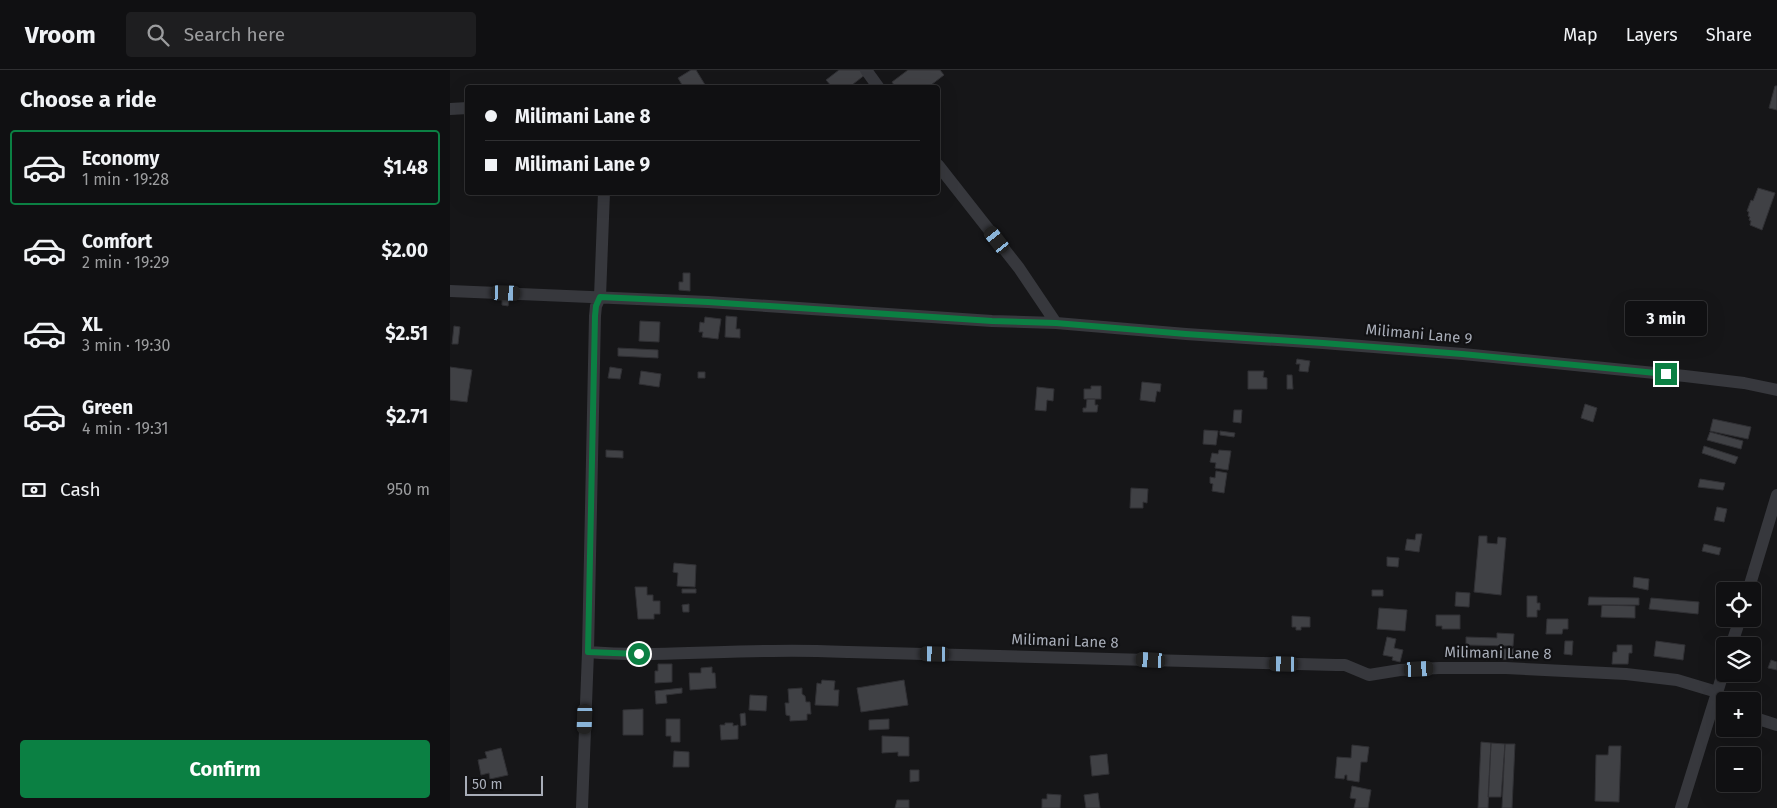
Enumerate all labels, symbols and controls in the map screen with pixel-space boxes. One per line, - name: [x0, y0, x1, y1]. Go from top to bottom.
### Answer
- search box: [126, 12, 476, 57]
- text: Vroom: [25, 21, 96, 49]
- icon: search: [144, 21, 172, 49]
- text: Search here: [184, 23, 285, 46]
- text: Map: [1563, 24, 1598, 46]
- text: Layers: [1626, 24, 1678, 46]
- text: Share: [1706, 24, 1752, 46]
- text: Choose a ride: [20, 86, 156, 113]
- text: Milimani Lane 8: [515, 105, 651, 128]
- icon: car: [22, 145, 67, 190]
- text: Economy: [82, 147, 159, 170]
- text: Milimani Lane 9: [515, 153, 650, 176]
- text: $1.48: [384, 156, 428, 179]
- text: 1 min · 19:28: [82, 170, 169, 189]
- car: [981, 224, 1012, 256]
- icon: car: [22, 228, 67, 273]
- text: Comfort: [82, 230, 152, 253]
- text: $2.00: [381, 239, 428, 262]
- text: 2 min · 19:29: [82, 253, 169, 272]
- car: [490, 285, 521, 301]
- callout: 3 min: [1625, 302, 1707, 336]
- text: 3 min: [1646, 309, 1686, 328]
- icon: car: [22, 311, 67, 356]
- text: XL: [82, 313, 103, 336]
- street label: Milimani Lane 9: [1365, 320, 1473, 348]
- text: $2.51: [385, 322, 428, 345]
- text: 3 min · 19:30: [82, 336, 170, 355]
- route end: [1655, 363, 1677, 385]
- icon: car: [22, 394, 67, 439]
- text: Green: [82, 396, 133, 419]
- text: $2.71: [386, 405, 428, 428]
- text: 4 min · 19:31: [82, 419, 169, 438]
- icon: cash: [20, 476, 48, 504]
- text: Cash: [60, 478, 101, 501]
- text: 950 m: [387, 480, 430, 499]
- map controls: [1716, 582, 1761, 792]
- button: locate: [1716, 582, 1761, 627]
- street label: Milimani Lane 8: [1011, 630, 1119, 652]
- button: layers: [1716, 637, 1761, 682]
- route start: [628, 643, 650, 665]
- street label: Milimani Lane 8: [1444, 643, 1552, 663]
- car: [919, 646, 950, 662]
- car: [1135, 652, 1166, 668]
- car: [1268, 656, 1299, 672]
- car: [1403, 661, 1434, 677]
- button: +: [1716, 692, 1761, 737]
- car: [576, 704, 593, 734]
- button: Confirm: [20, 740, 430, 798]
- button: −: [1716, 747, 1761, 792]
- scale bar: [465, 773, 542, 796]
- text: 50 m: [472, 776, 503, 793]

